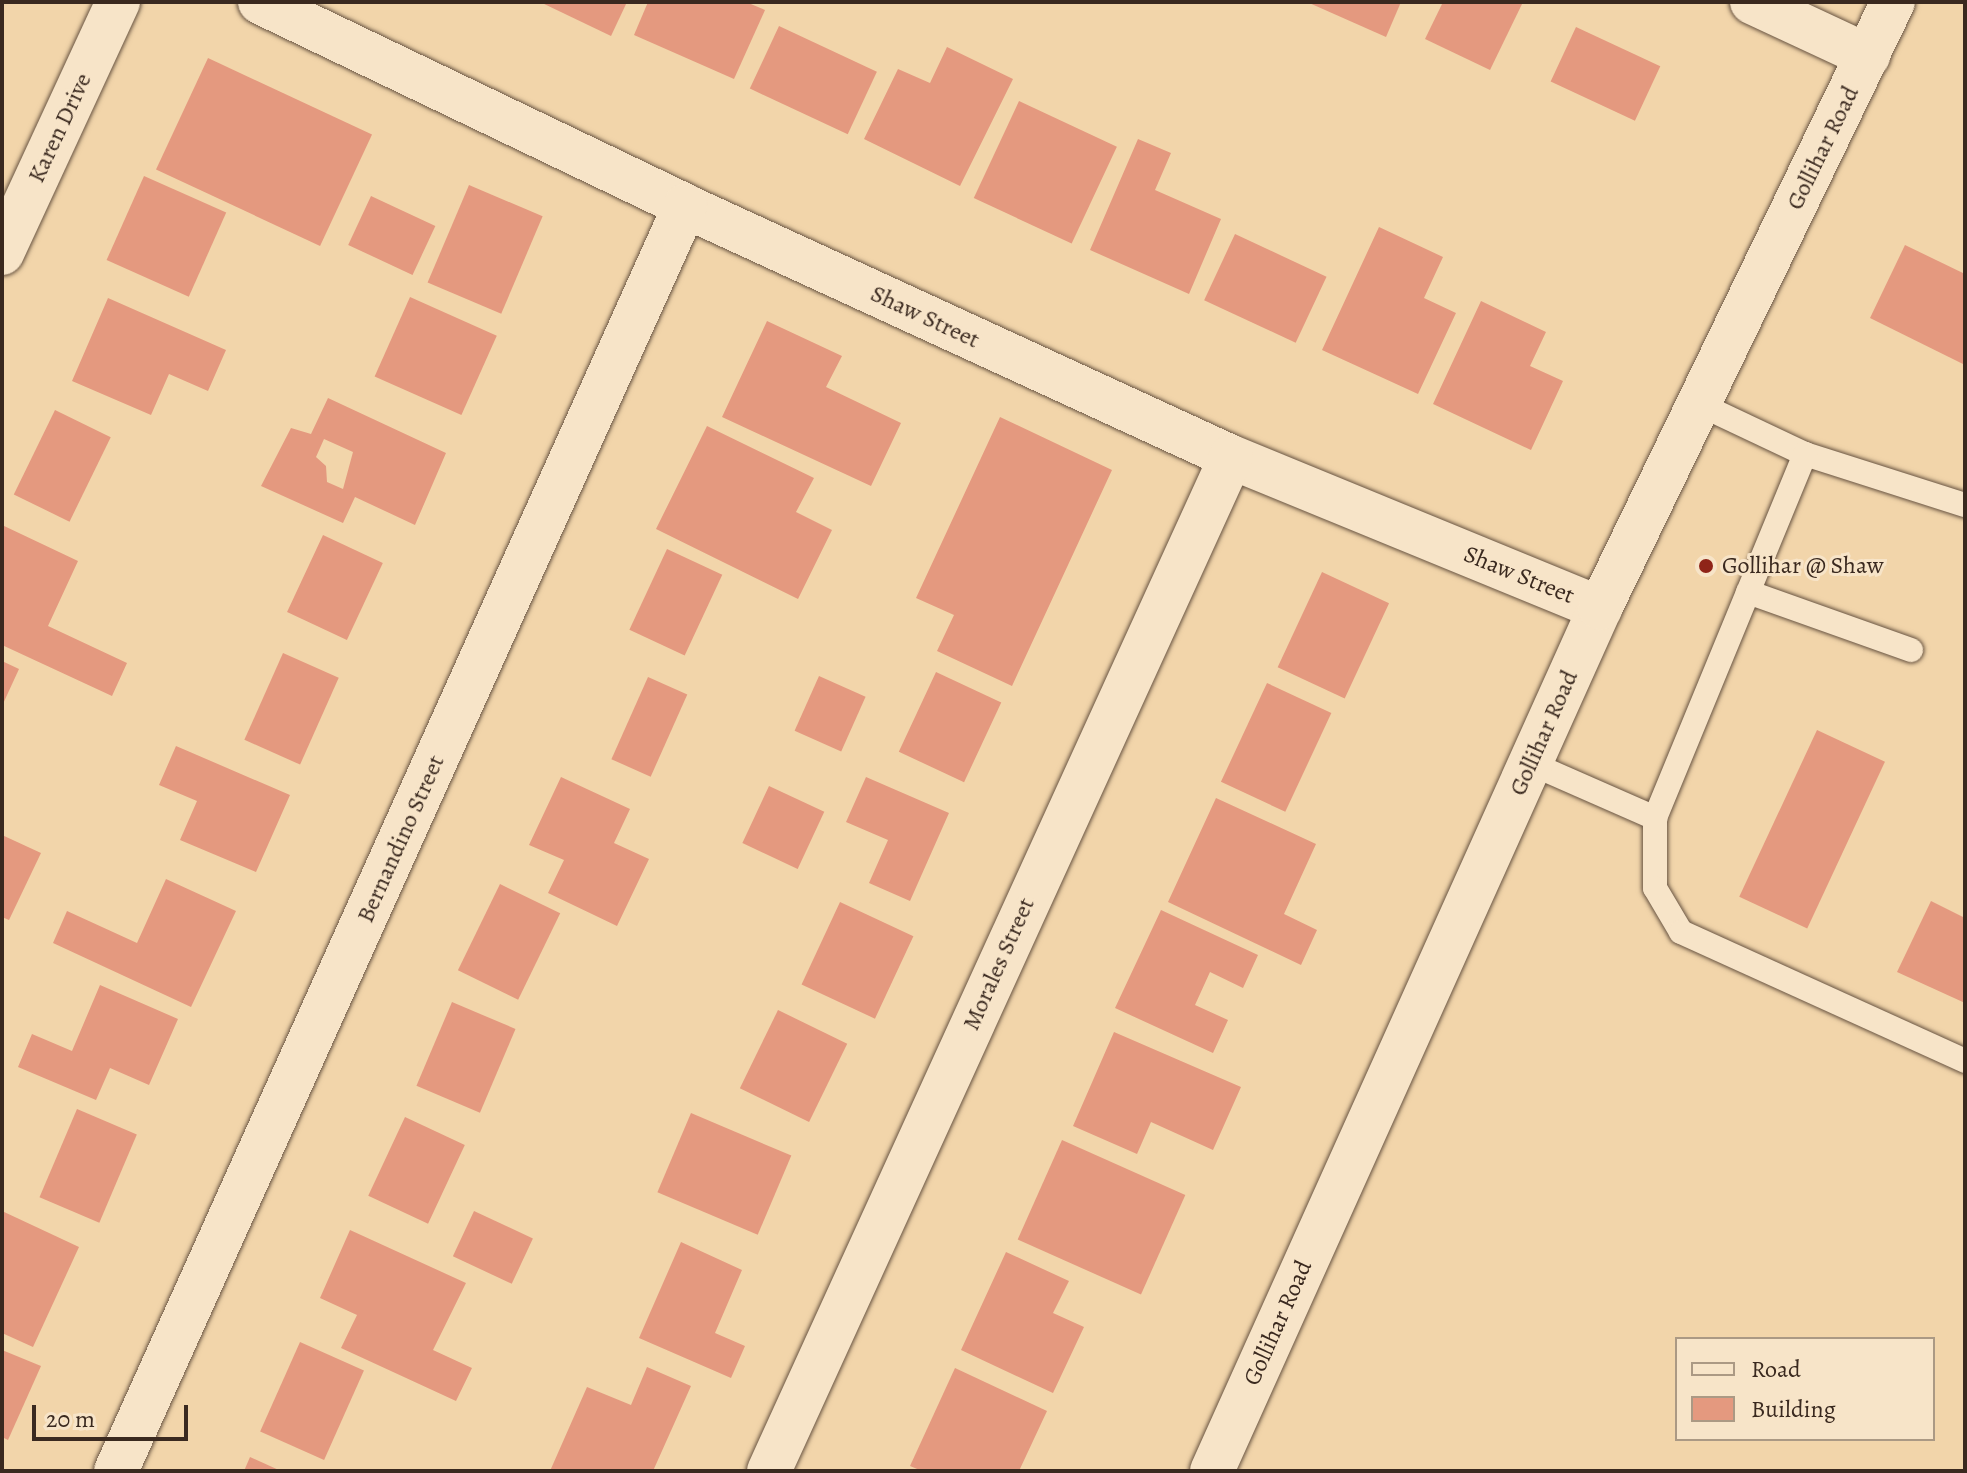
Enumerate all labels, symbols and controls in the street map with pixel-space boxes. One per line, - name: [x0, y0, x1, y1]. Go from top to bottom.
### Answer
- street label: Karen Drive: [22, 69, 98, 187]
- street label: Gollihar Road: [1781, 82, 1865, 214]
- street label: Shaw Street: [866, 279, 984, 355]
- street label: Shaw Street: [1459, 540, 1579, 610]
- place label: Gollihar @ Shaw: [1722, 552, 1884, 580]
- marker: Gollihar @ Shaw: [1697, 557, 1715, 575]
- street label: Gollihar Road: [1504, 666, 1584, 800]
- street label: Bernandino Street: [351, 751, 451, 927]
- street label: Morales Street: [957, 893, 1041, 1035]
- street label: Gollihar Road: [1238, 1256, 1318, 1390]
- legend: [1675, 1337, 1935, 1441]
- text: Road: [1751, 1353, 1801, 1385]
- scale bar: [36, 1389, 192, 1439]
- text: Building: [1751, 1393, 1836, 1425]
- text: 20 m: [46, 1403, 95, 1435]

